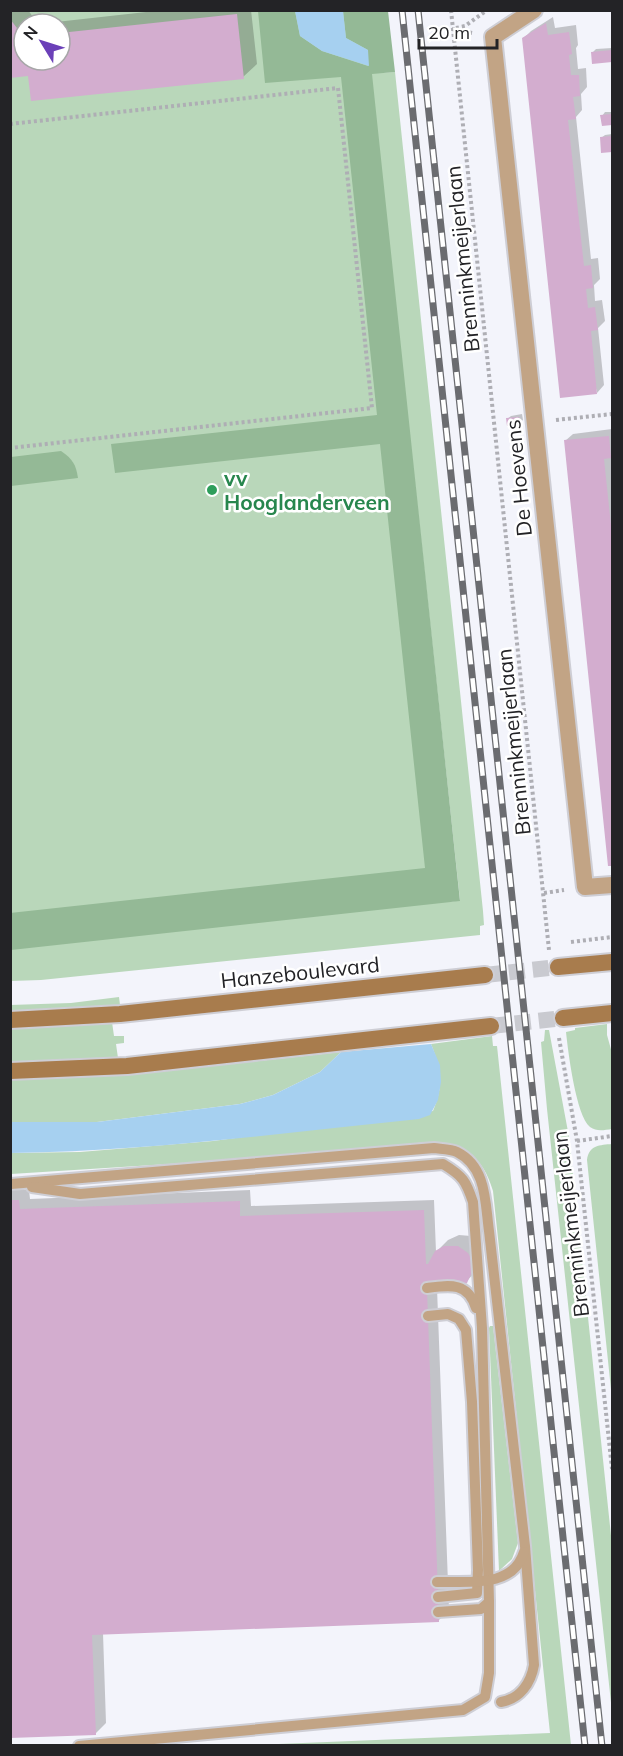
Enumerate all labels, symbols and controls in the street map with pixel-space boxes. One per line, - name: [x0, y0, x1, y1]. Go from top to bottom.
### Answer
- north arrow: [12, 12, 72, 72]
- scale bar: [419, 12, 497, 50]
- text: 20 m: [428, 21, 470, 44]
- text: N: [19, 22, 42, 44]
- street label: Brenninkmeijerlaan: [439, 164, 485, 354]
- street label: De Hoevens: [499, 418, 537, 538]
- place label: vv Hooglanderveen: [223, 465, 390, 515]
- marker: vv Hooglanderveen: [205, 483, 219, 497]
- street label: Brenninkmeijerlaan: [490, 647, 536, 837]
- street label: Hanzeboulevard: [219, 951, 381, 993]
- street label: Brenninkmeijerlaan: [546, 1129, 594, 1319]

